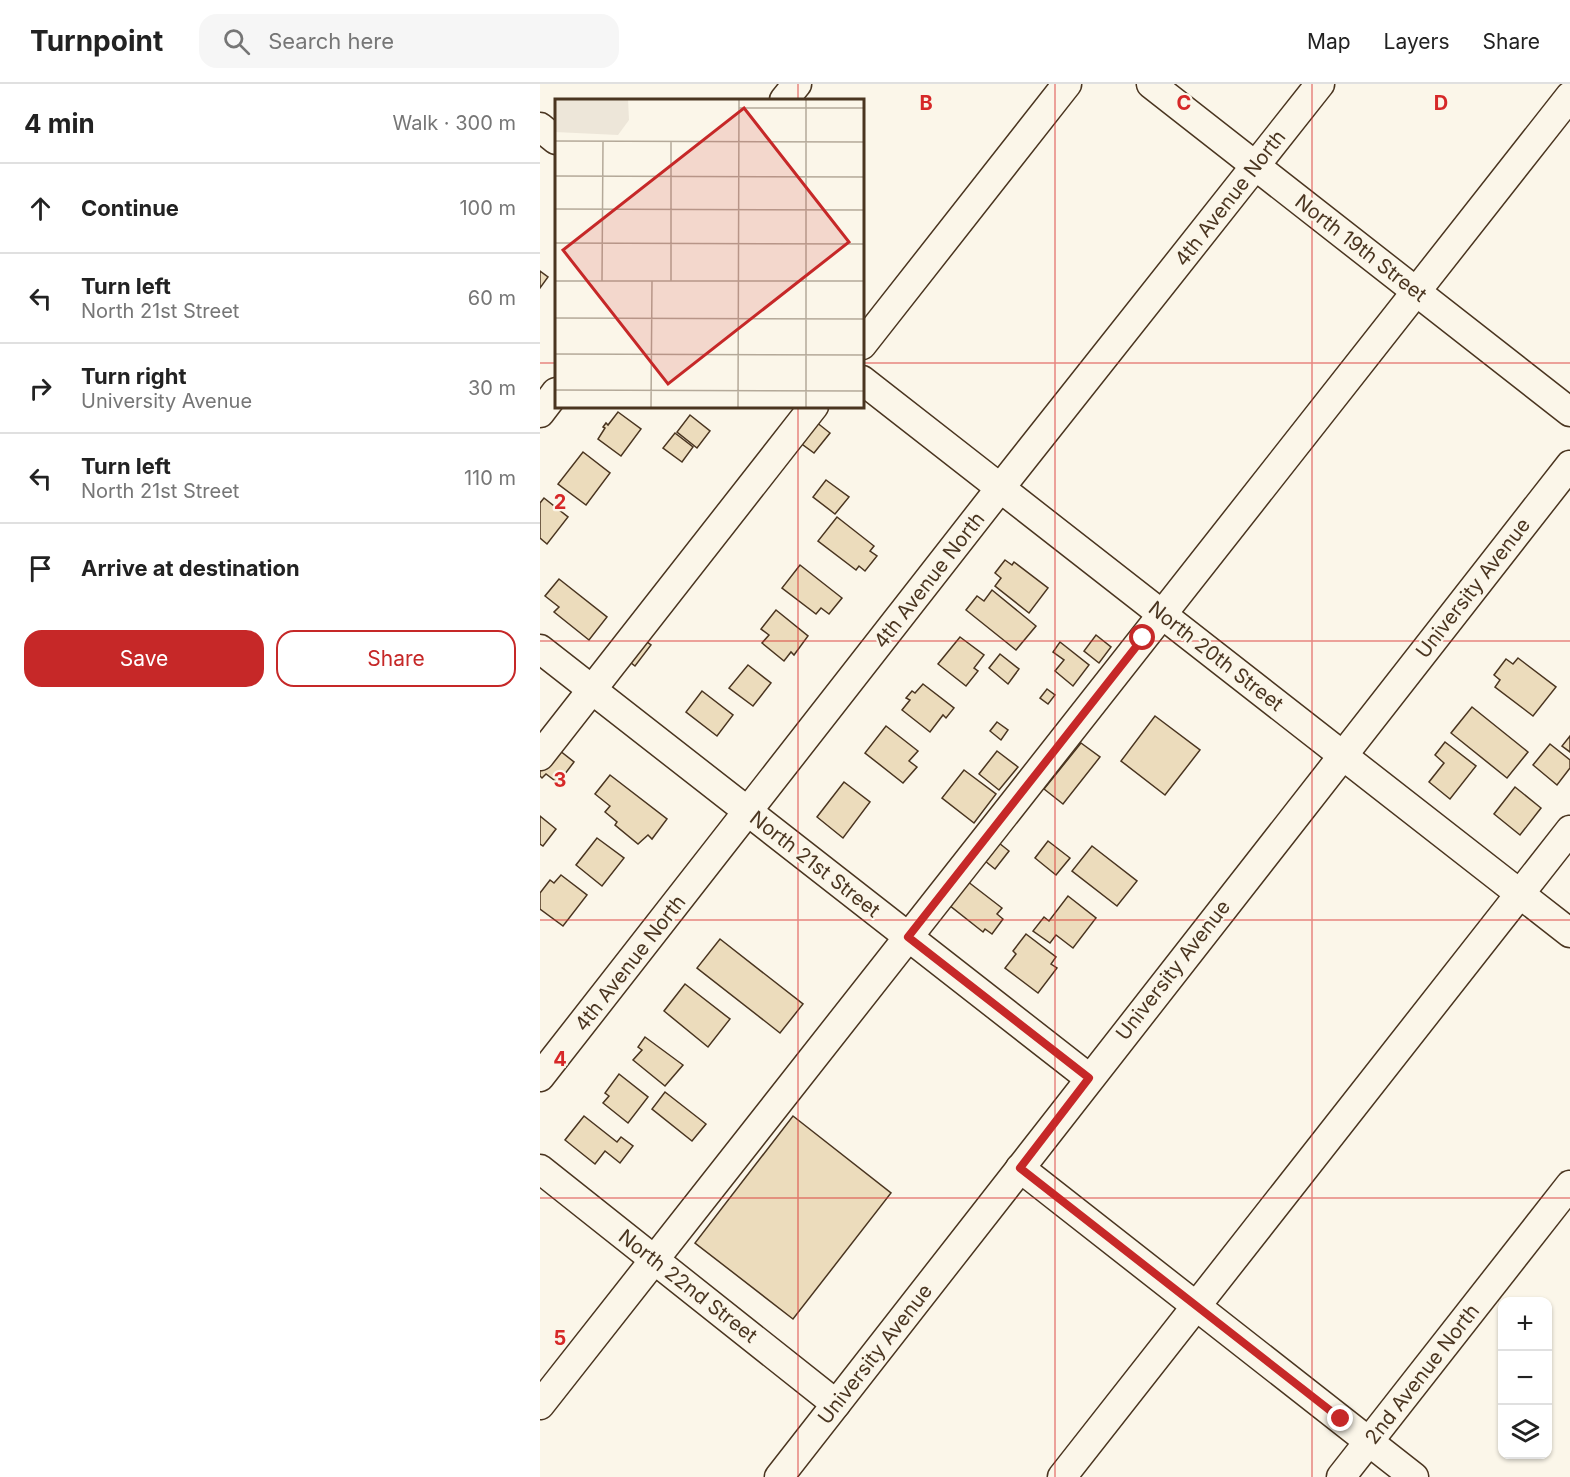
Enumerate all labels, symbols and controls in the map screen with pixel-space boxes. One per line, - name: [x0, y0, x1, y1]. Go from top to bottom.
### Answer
- search box: [199, 14, 619, 68]
- text: Turnpoint: [30, 24, 163, 58]
- icon: search: [220, 25, 253, 58]
- text: Search here: [268, 28, 394, 54]
- text: Map: [1307, 29, 1351, 54]
- text: Layers: [1384, 29, 1450, 54]
- text: Share: [1483, 29, 1540, 54]
- text: B: [919, 91, 933, 115]
- text: C: [1177, 91, 1191, 115]
- text: D: [1434, 91, 1448, 115]
- inset map: [555, 99, 864, 408]
- text: 4 min: [24, 108, 95, 139]
- text: Walk · 300 m: [393, 111, 516, 135]
- street label: 4th Avenue North: [1169, 125, 1291, 271]
- street label: North 19th Street: [1291, 189, 1432, 307]
- icon: ahead: [24, 192, 57, 225]
- text: Continue: [81, 195, 179, 221]
- text: 100 m: [459, 196, 516, 220]
- text: Turn left: [81, 273, 171, 299]
- icon: left: [24, 282, 57, 315]
- text: 60 m: [468, 286, 516, 310]
- text: North 21st Street: [81, 299, 239, 323]
- text: Turn right: [81, 363, 187, 389]
- icon: right: [24, 372, 57, 405]
- text: 30 m: [468, 376, 516, 400]
- text: University Avenue: [81, 389, 252, 413]
- text: Turn left: [81, 453, 171, 479]
- icon: left: [24, 462, 57, 495]
- text: 110 m: [464, 466, 516, 490]
- text: North 21st Street: [81, 479, 239, 503]
- text: 2: [554, 490, 566, 514]
- street label: 4th Avenue North: [868, 507, 990, 653]
- street label: University Avenue: [1411, 513, 1535, 663]
- icon: arrive: [24, 552, 57, 585]
- text: Arrive at destination: [81, 555, 300, 581]
- street label: North 20th Street: [1144, 596, 1289, 716]
- route start: [1129, 624, 1155, 650]
- button: Save: [24, 630, 264, 687]
- button: Share: [276, 630, 516, 687]
- text: 3: [554, 768, 566, 792]
- street label: North 21st Street: [745, 806, 885, 922]
- street label: 4th Avenue North: [569, 890, 691, 1036]
- street label: University Avenue: [1111, 895, 1235, 1045]
- text: 4: [553, 1047, 567, 1071]
- street label: North 22nd Street: [614, 1224, 762, 1348]
- street label: University Avenue: [813, 1279, 937, 1429]
- map controls: [1498, 1297, 1552, 1459]
- button: +: [1498, 1297, 1552, 1351]
- street label: 2nd Avenue North: [1360, 1299, 1484, 1449]
- text: 5: [554, 1326, 566, 1350]
- button: −: [1498, 1351, 1552, 1405]
- route end: [1327, 1405, 1353, 1431]
- button: layers: [1498, 1405, 1552, 1459]

